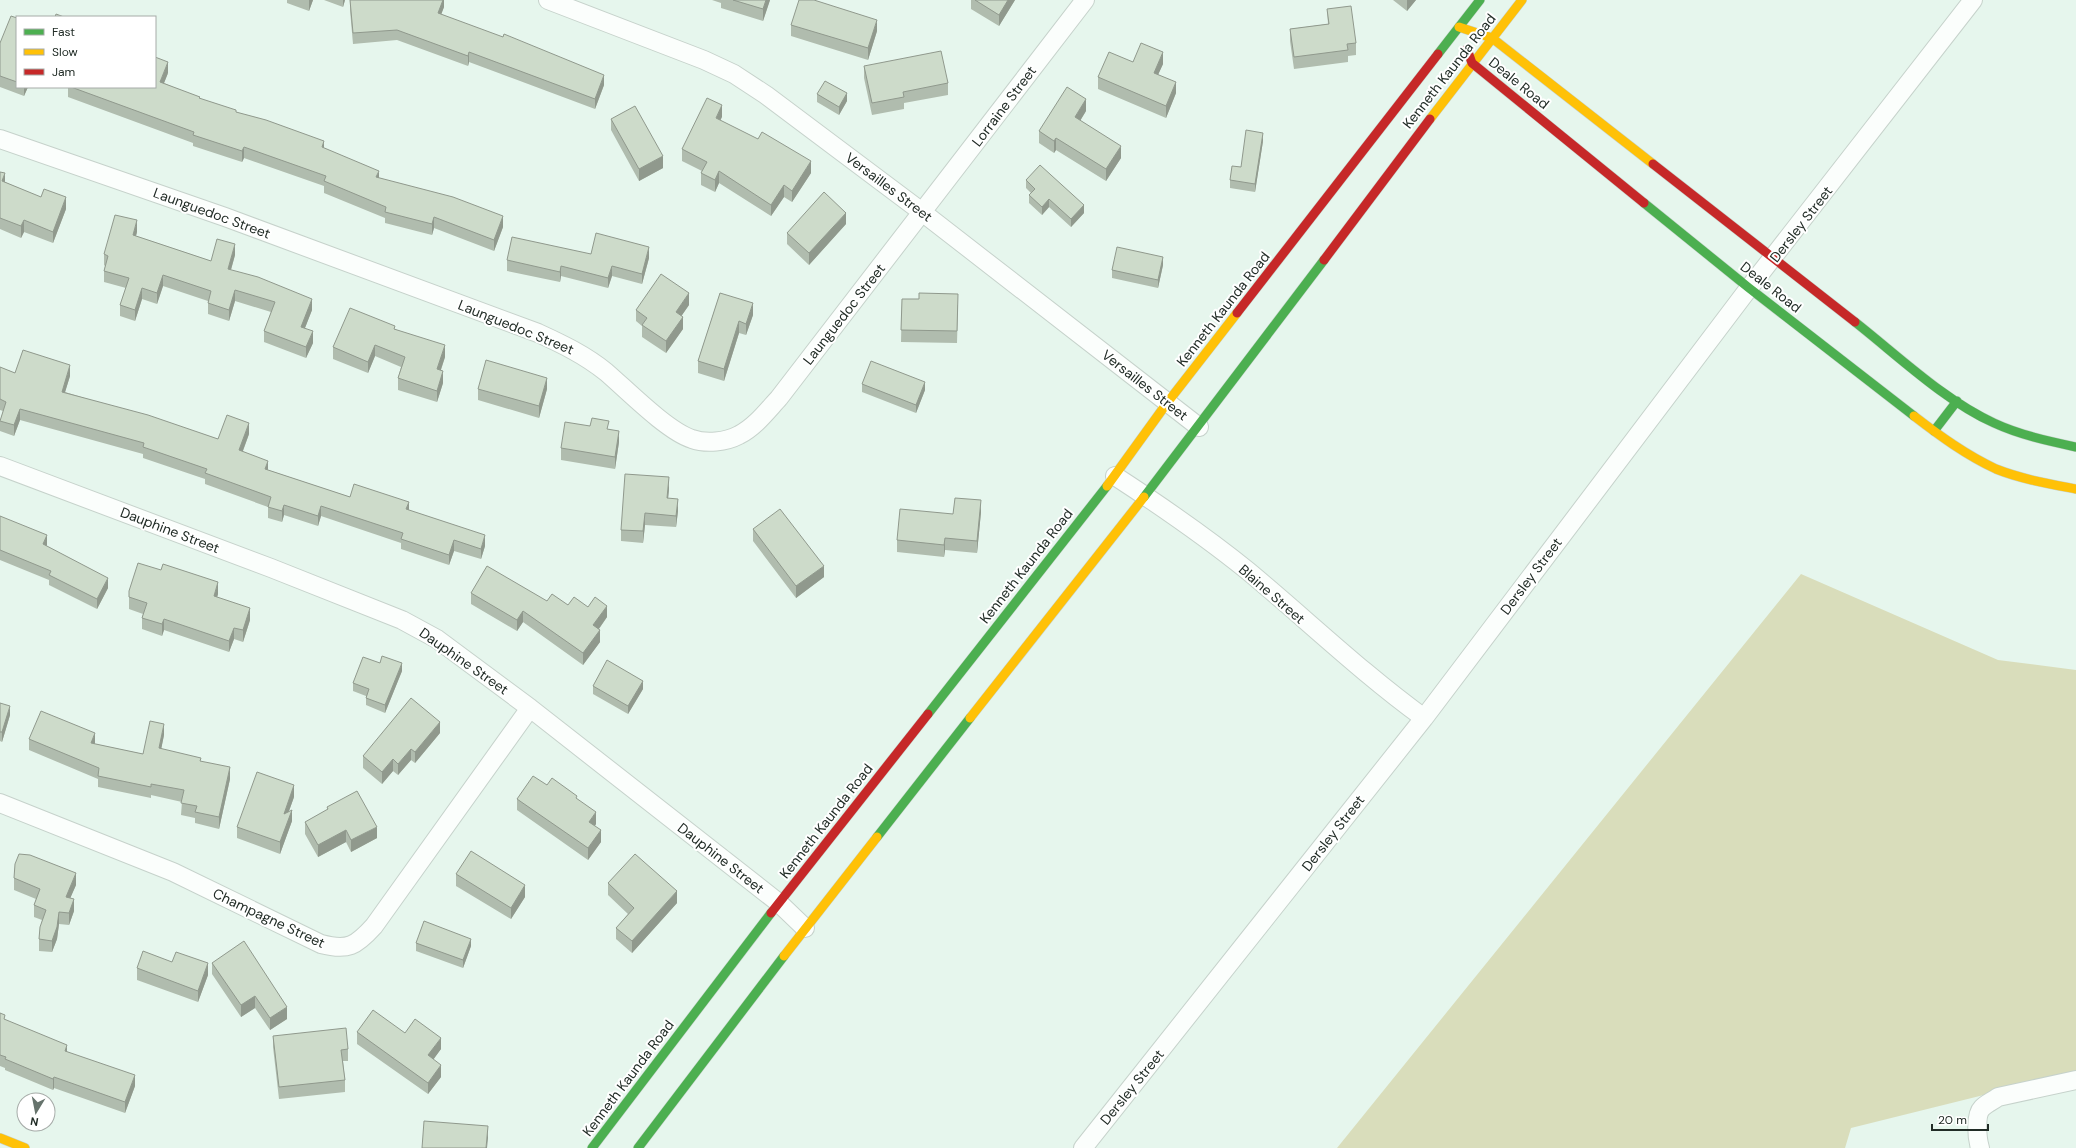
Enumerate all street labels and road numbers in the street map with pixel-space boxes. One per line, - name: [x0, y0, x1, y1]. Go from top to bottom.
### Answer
- street label: Kenneth Kaunda Road: [1399, 10, 1499, 132]
- street label: Deale Road: [1485, 53, 1553, 113]
- street label: Lorraine Street: [968, 62, 1040, 150]
- street label: Versailles Street: [842, 148, 936, 226]
- street label: Dersley Street: [1766, 182, 1836, 266]
- street label: Launguedoc Street: [151, 183, 273, 243]
- street label: Kenneth Kaunda Road: [1173, 248, 1273, 370]
- street label: Deale Road: [1737, 258, 1805, 316]
- street label: Launguedoc Street: [799, 260, 889, 368]
- street label: Launguedoc Street: [455, 296, 577, 358]
- street label: Versailles Street: [1098, 346, 1192, 424]
- street label: Dauphine Street: [118, 503, 222, 557]
- street label: Kenneth Kaunda Road: [976, 505, 1076, 627]
- street label: Dersley Street: [1496, 534, 1566, 618]
- street label: Blaine Street: [1235, 560, 1309, 628]
- street label: Dauphine Street: [416, 624, 512, 698]
- street label: Kenneth Kaunda Road: [776, 760, 876, 882]
- street label: Dersley Street: [1298, 791, 1368, 875]
- street label: Dauphine Street: [674, 819, 768, 897]
- street label: Champagne Street: [210, 884, 328, 952]
- street label: Kenneth Kaunda Road: [578, 1016, 678, 1140]
- street label: Dersley Street: [1096, 1046, 1168, 1128]

